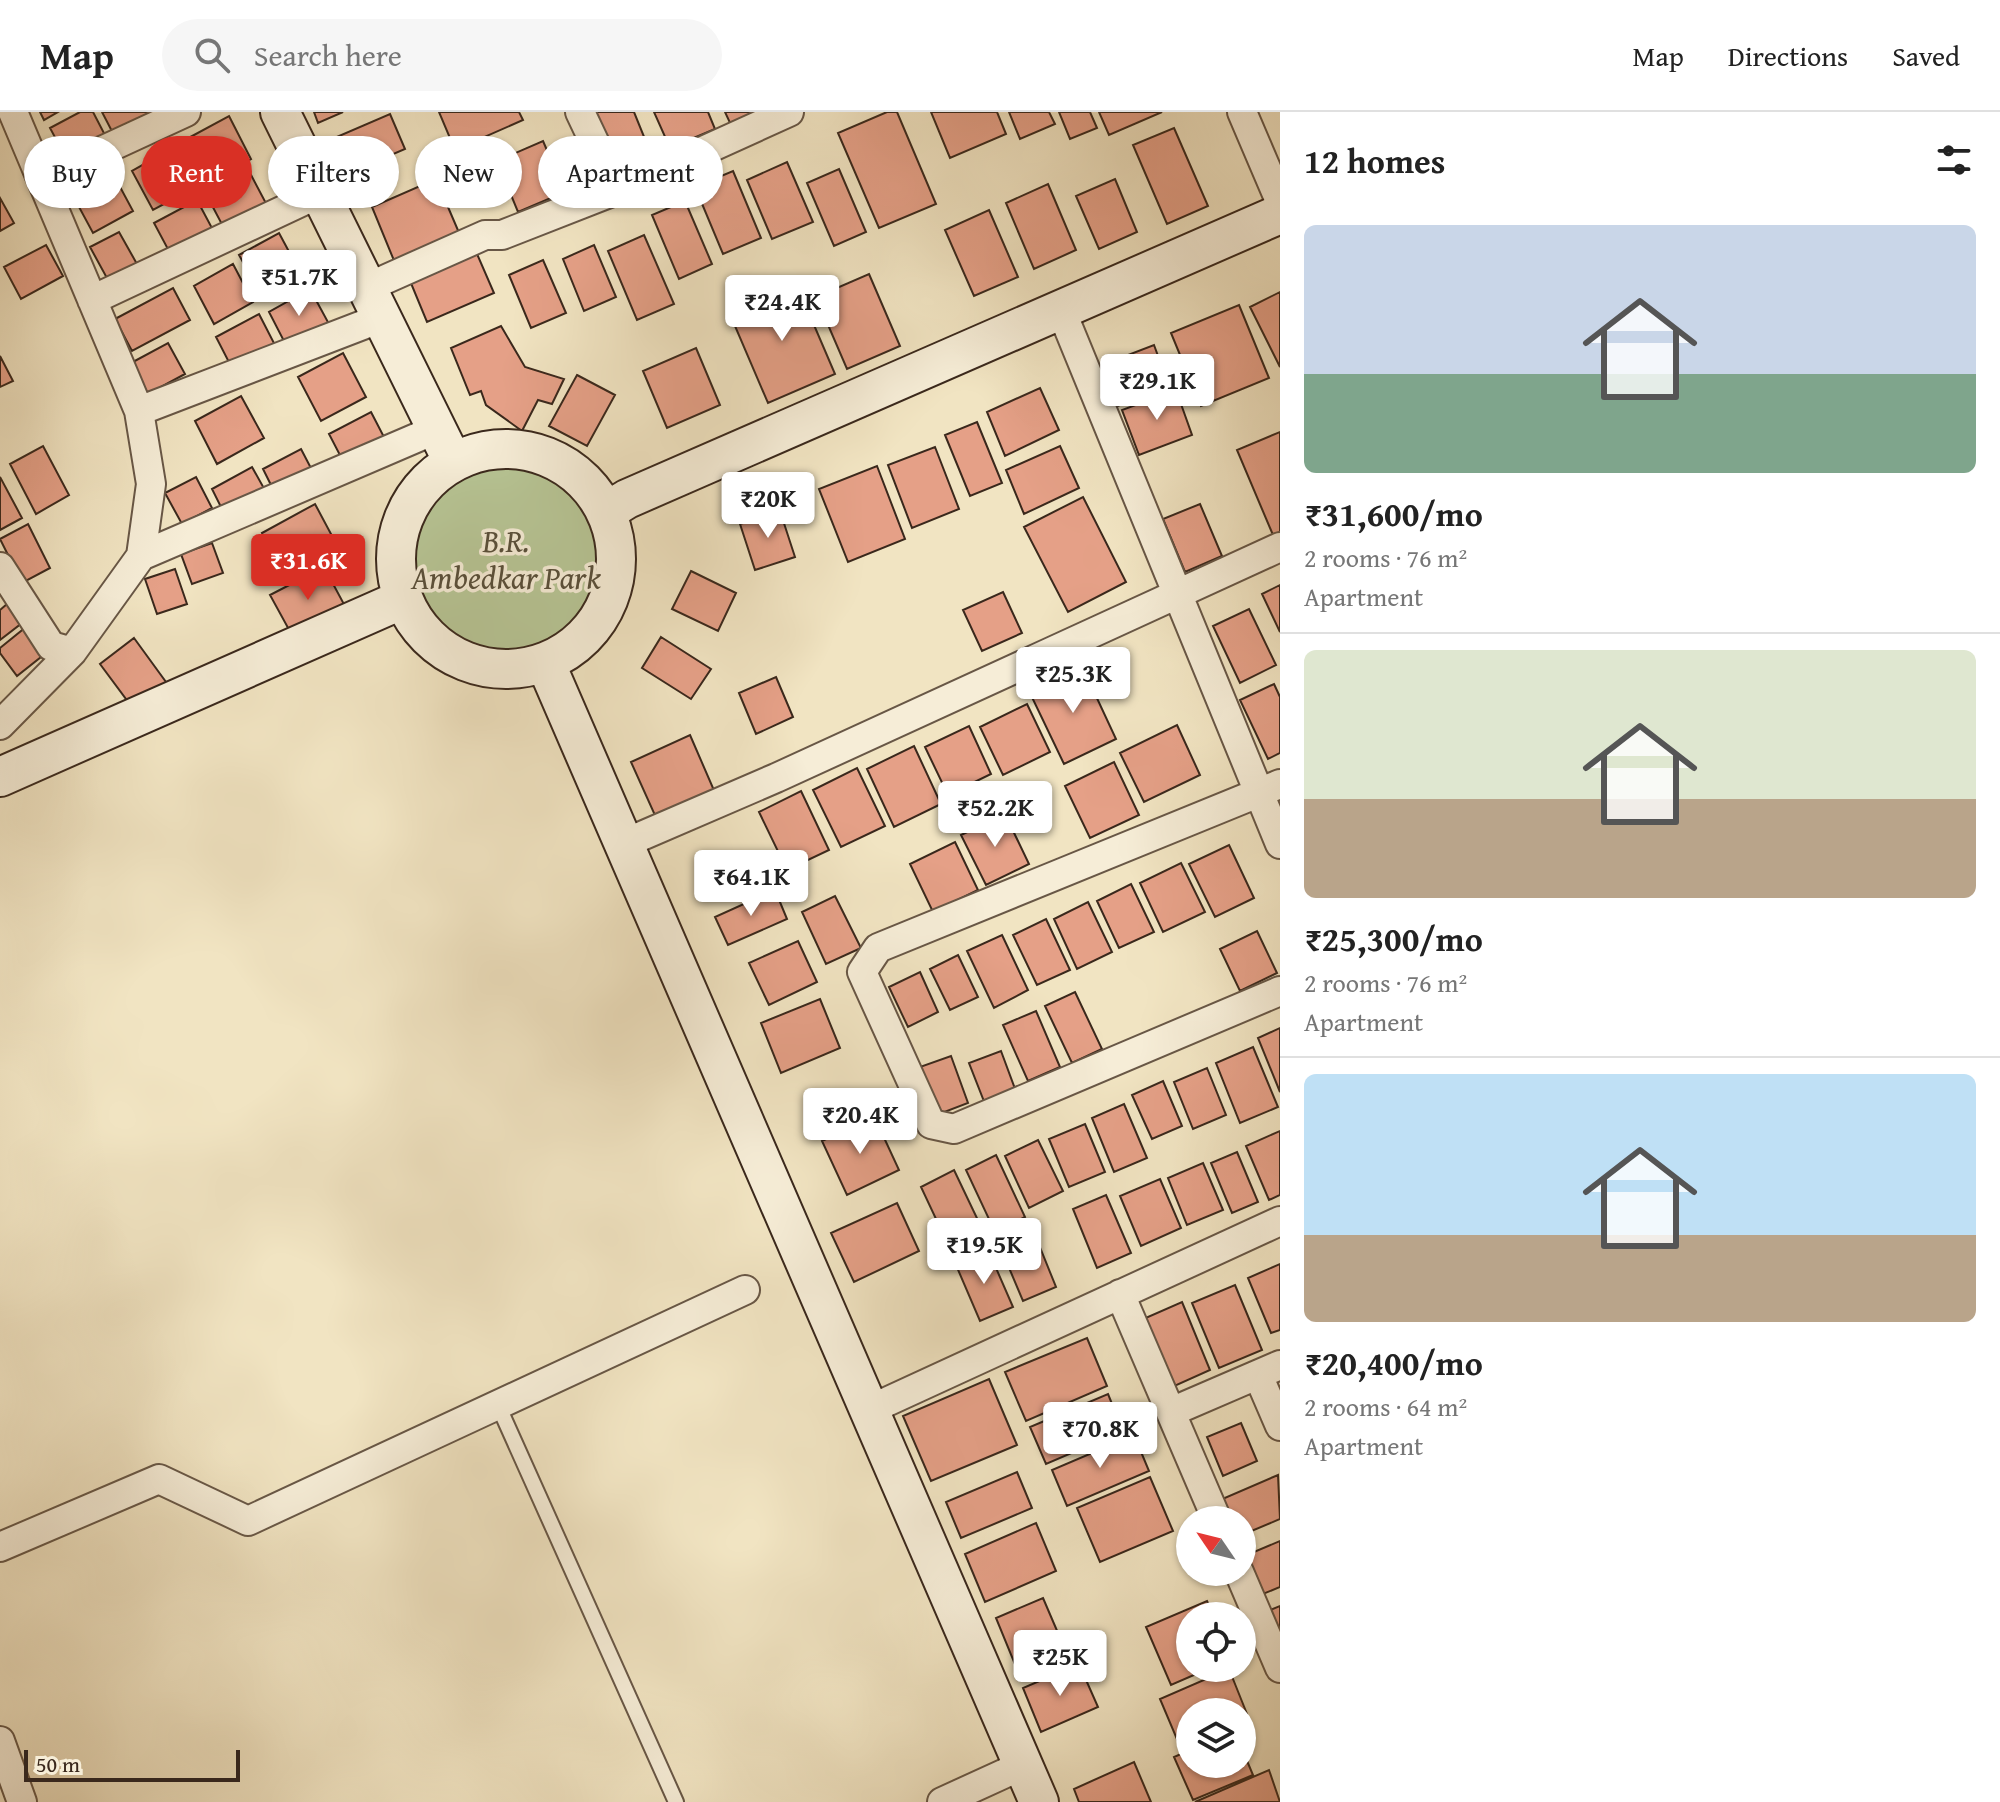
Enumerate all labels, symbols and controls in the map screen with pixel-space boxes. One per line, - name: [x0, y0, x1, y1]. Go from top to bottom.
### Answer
- search box: [162, 19, 722, 91]
- text: Map: [40, 27, 114, 83]
- icon: search: [190, 33, 234, 77]
- text: Search here: [254, 33, 402, 77]
- text: Map: [1632, 35, 1684, 76]
- text: Directions: [1728, 35, 1848, 76]
- text: Saved: [1892, 35, 1960, 76]
- chip: Buy: [24, 136, 125, 208]
- chip: Rent: [141, 136, 252, 208]
- chip: Filters: [268, 136, 399, 208]
- chip: New: [415, 136, 522, 208]
- chip: Apartment: [538, 136, 723, 208]
- text: 12 homes: [1304, 136, 1445, 185]
- icon: filters: [1932, 138, 1976, 182]
- pin: ₹51.7K: [234, 250, 364, 318]
- text: ₹51.7K: [260, 256, 338, 295]
- pin: ₹24.4K: [717, 275, 847, 343]
- icon: home: [1568, 277, 1712, 421]
- text: ₹24.4K: [743, 281, 821, 320]
- pin: ₹29.1K: [1092, 354, 1222, 422]
- text: ₹29.1K: [1118, 360, 1196, 399]
- pin: ₹20K: [721, 472, 815, 540]
- text: ₹20K: [740, 478, 796, 517]
- text: ₹31,600/mo: [1304, 489, 1483, 538]
- park label: B.R. Ambedkar Park: [410, 517, 601, 601]
- pin: ₹31.6K: [243, 534, 373, 602]
- text: 2 rooms · 76 m²: [1304, 538, 1467, 577]
- text: ₹31.6K: [269, 540, 347, 579]
- text: Apartment: [1304, 577, 1423, 616]
- pin: ₹25.3K: [1008, 647, 1138, 715]
- text: ₹25.3K: [1034, 653, 1112, 692]
- icon: home: [1568, 702, 1712, 846]
- pin: ₹52.2K: [930, 781, 1060, 849]
- text: ₹52.2K: [956, 787, 1034, 826]
- pin: ₹64.1K: [686, 850, 816, 918]
- text: ₹64.1K: [712, 856, 790, 895]
- text: ₹25,300/mo: [1304, 914, 1483, 963]
- text: 2 rooms · 76 m²: [1304, 963, 1467, 1002]
- text: Apartment: [1304, 1002, 1423, 1041]
- pin: ₹20.4K: [795, 1088, 925, 1156]
- text: ₹20.4K: [821, 1094, 899, 1133]
- icon: home: [1568, 1126, 1712, 1270]
- pin: ₹19.5K: [919, 1218, 1049, 1286]
- text: ₹19.5K: [945, 1224, 1023, 1263]
- text: ₹20,400/mo: [1304, 1338, 1483, 1387]
- text: 2 rooms · 64 m²: [1304, 1387, 1467, 1426]
- pin: ₹70.8K: [1035, 1402, 1165, 1470]
- text: ₹70.8K: [1061, 1408, 1139, 1447]
- text: Apartment: [1304, 1426, 1423, 1465]
- north arrow: [1176, 1506, 1256, 1586]
- map controls: [1176, 1506, 1256, 1778]
- button: locate: [1176, 1602, 1256, 1682]
- pin: ₹25K: [1013, 1630, 1107, 1698]
- text: ₹25K: [1032, 1636, 1088, 1675]
- button: layers: [1176, 1698, 1256, 1778]
- scale bar: [24, 1746, 240, 1782]
- text: 50 m: [36, 1748, 80, 1780]

